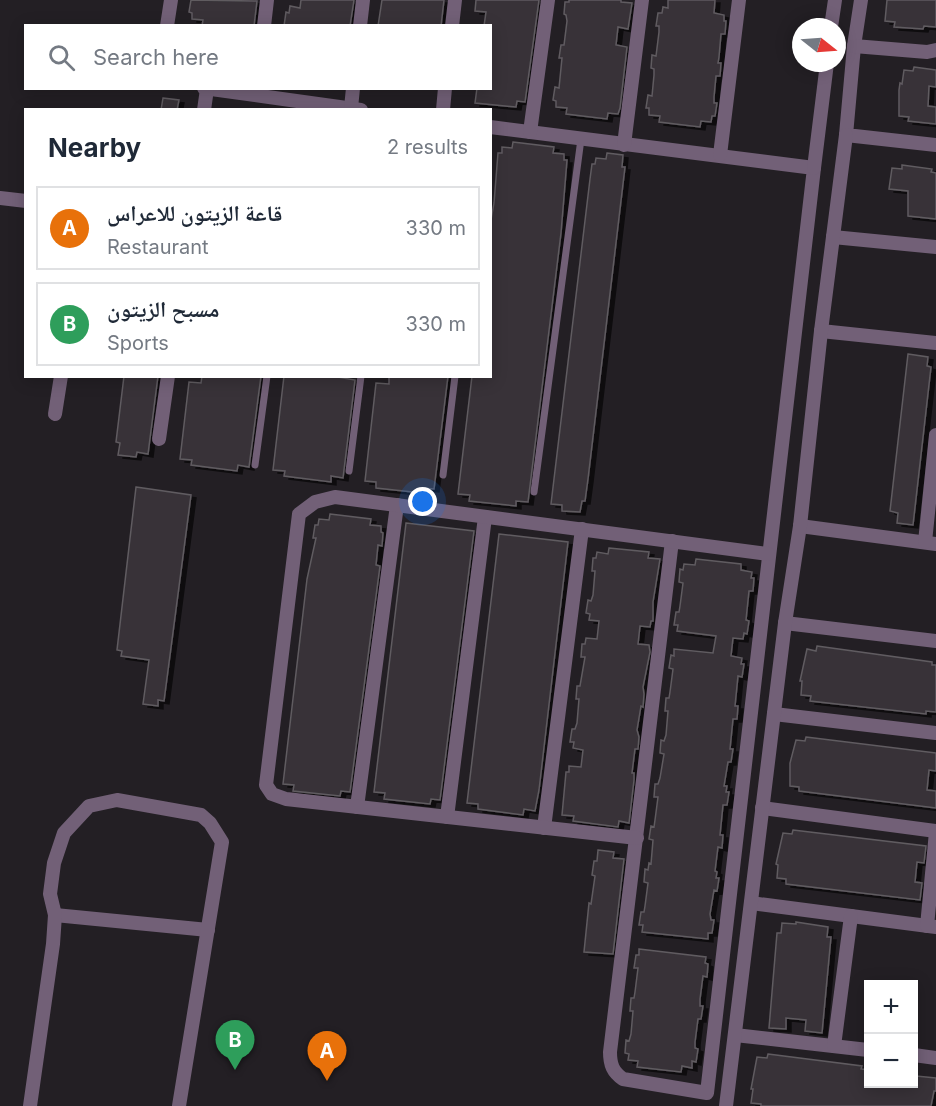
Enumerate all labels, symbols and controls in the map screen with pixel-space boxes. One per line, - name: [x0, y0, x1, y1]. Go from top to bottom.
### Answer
- north arrow: [792, 18, 846, 72]
- search box: [24, 24, 492, 90]
- icon: search: [45, 41, 78, 74]
- text: Search here: [93, 44, 219, 70]
- text: Nearby: [48, 132, 141, 163]
- text: 2 results: [387, 135, 468, 159]
- text: قاعة الزيتون للاعراس: [107, 200, 282, 226]
- text: A: [62, 216, 77, 240]
- text: 330 m: [406, 216, 466, 240]
- text: Restaurant: [107, 235, 209, 259]
- text: مسبح الزيتون: [107, 296, 220, 322]
- text: B: [63, 312, 76, 336]
- text: 330 m: [406, 312, 466, 336]
- text: Sports: [107, 331, 169, 355]
- your location: [408, 487, 437, 516]
- map controls: [864, 980, 918, 1088]
- button: +: [864, 980, 918, 1034]
- pin: B: [216, 1020, 254, 1070]
- pin: A: [308, 1032, 346, 1081]
- button: −: [864, 1034, 918, 1088]

